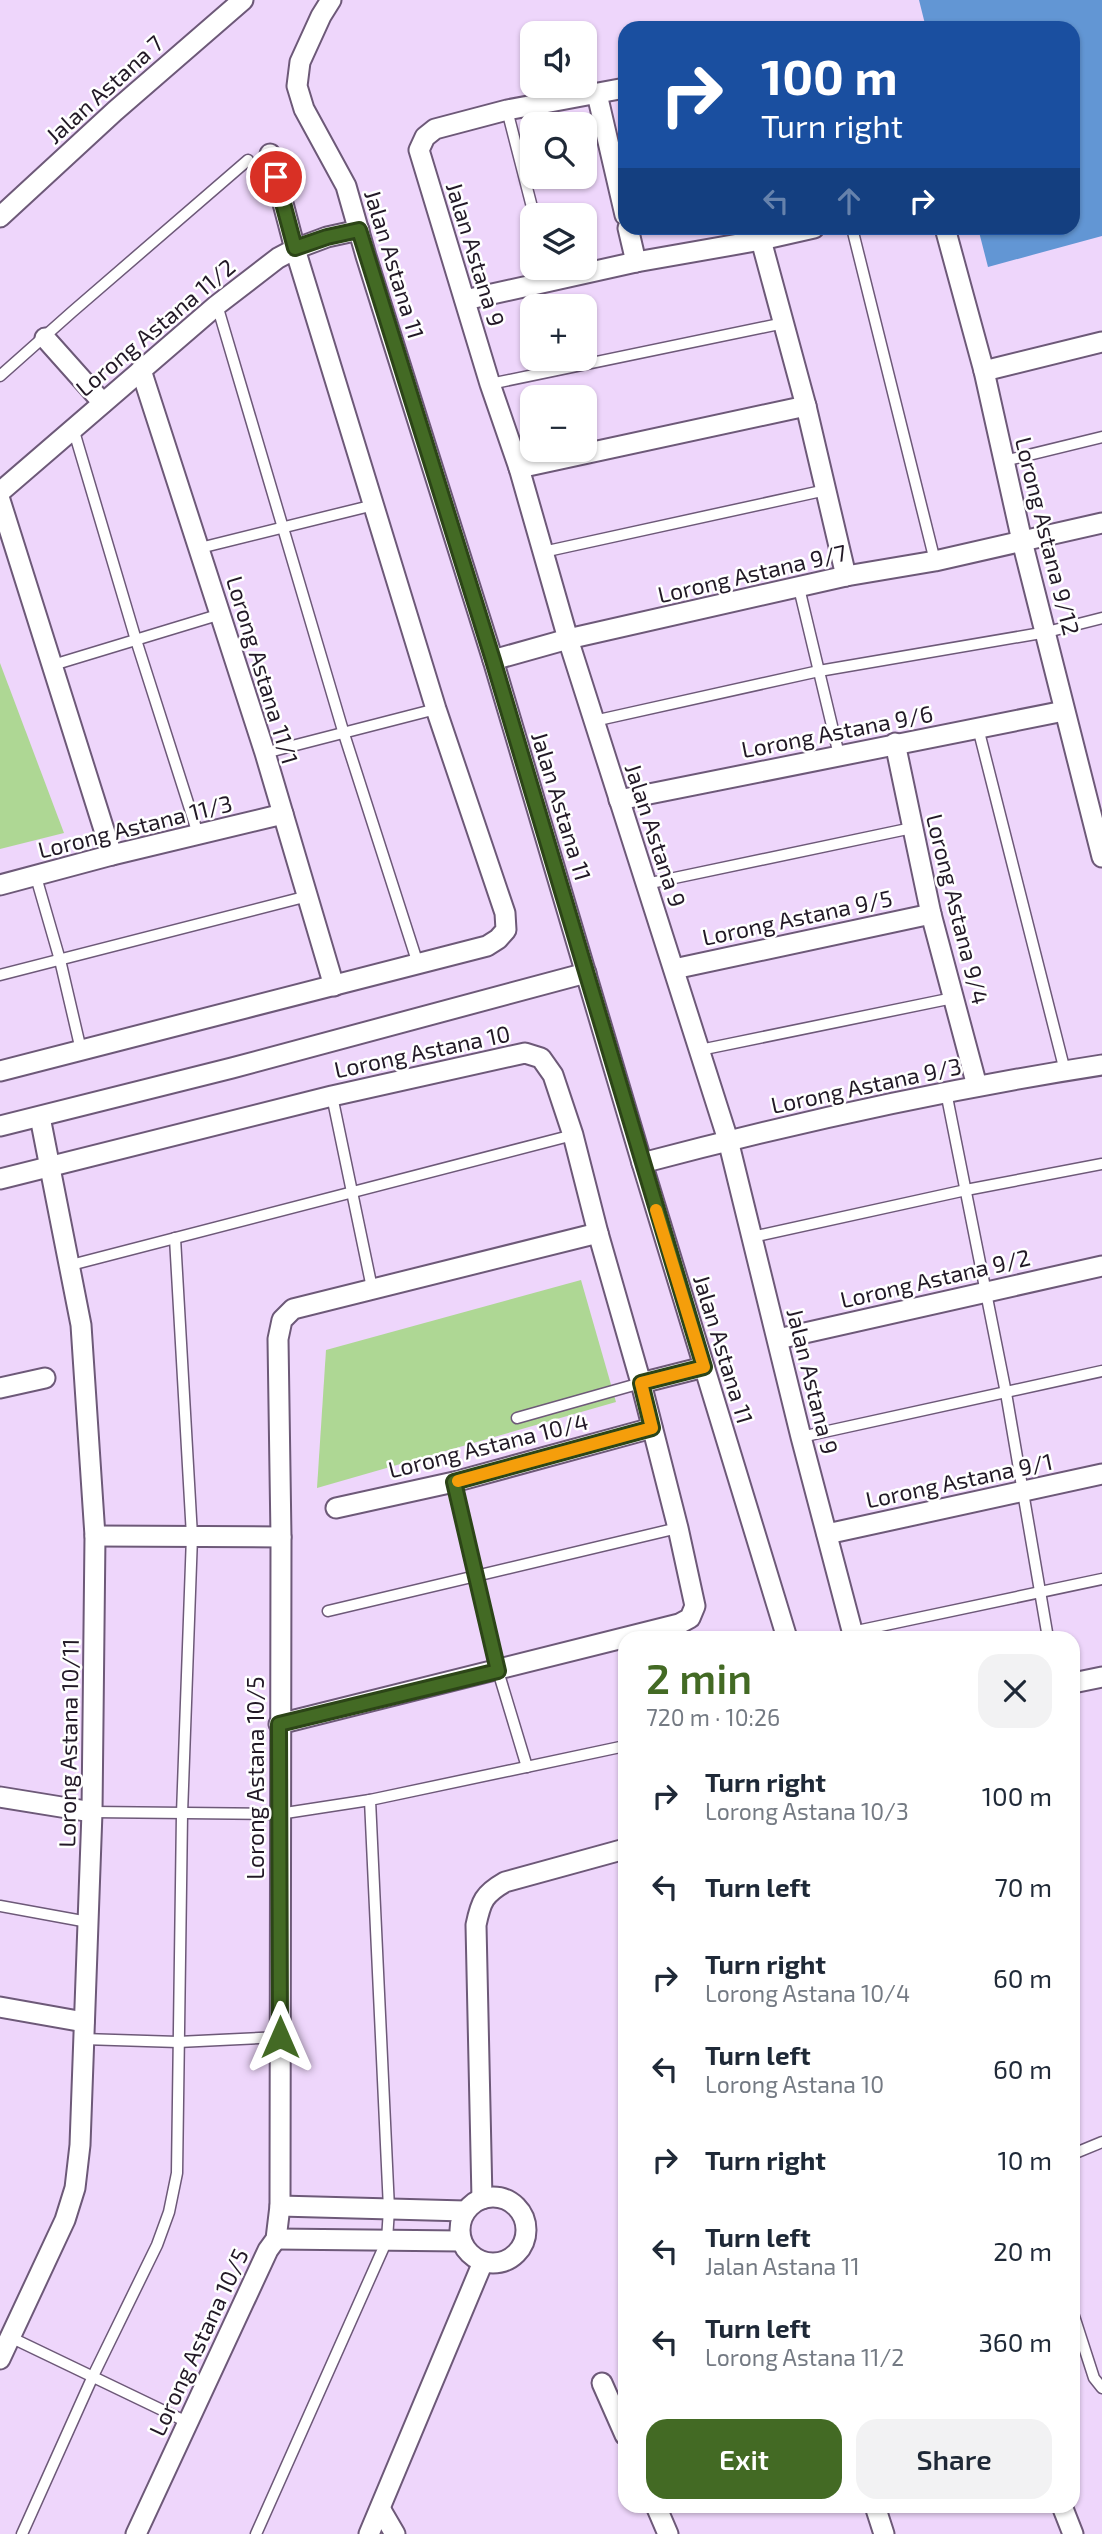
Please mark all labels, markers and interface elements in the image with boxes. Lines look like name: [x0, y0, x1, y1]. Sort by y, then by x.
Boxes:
map controls: [520, 21, 597, 462]
button: sound: [520, 21, 597, 98]
street label: Jalan Astana 7: [40, 29, 169, 149]
text: 100 m: [761, 46, 898, 105]
icon: right: [646, 49, 737, 140]
text: Turn right: [761, 106, 903, 144]
button: search: [520, 112, 597, 189]
pin: [246, 147, 306, 207]
icon: arrive: [257, 158, 295, 196]
street label: Jalan Astana 9: [441, 178, 511, 330]
icon: left: [757, 182, 795, 220]
icon: ahead: [830, 182, 868, 220]
icon: right: [903, 182, 941, 220]
street label: Jalan Astana 11: [359, 186, 431, 342]
button: layers: [520, 203, 597, 280]
street label: Lorong Astana 11/2: [70, 252, 240, 402]
button: +: [520, 294, 597, 371]
button: −: [520, 385, 597, 462]
street label: Lorong Astana 9/12: [1010, 434, 1086, 638]
street label: Lorong Astana 9/7: [655, 538, 849, 608]
street label: Lorong Astana 11/1: [221, 572, 305, 768]
street label: Lorong Astana 9/6: [739, 699, 935, 763]
street label: Jalan Astana 11: [526, 728, 598, 884]
street label: Jalan Astana 9: [620, 760, 692, 910]
street label: Lorong Astana 11/3: [35, 788, 235, 864]
street label: Lorong Astana 9/4: [921, 811, 995, 1007]
street label: Lorong Astana 9/5: [699, 883, 895, 951]
street label: Lorong Astana 10: [331, 1019, 513, 1083]
street label: Lorong Astana 9/3: [768, 1051, 964, 1119]
street label: Lorong Astana 9/2: [837, 1243, 1033, 1313]
street label: Jalan Astana 11: [688, 1271, 760, 1427]
street label: Jalan Astana 9: [781, 1305, 845, 1457]
street label: Lorong Astana 10/4: [385, 1407, 591, 1483]
street label: Lorong Astana 9/1: [863, 1447, 1055, 1513]
street label: Lorong Astana 10/11: [52, 1638, 84, 1848]
text: 2 min: [646, 1652, 752, 1702]
button: close: [978, 1654, 1052, 1728]
street label: Lorong Astana 10/5: [241, 1676, 269, 1880]
text: 720 m · 10:26: [646, 1703, 780, 1731]
text: Turn right: [705, 1766, 826, 1797]
icon: right: [646, 1777, 684, 1815]
text: 100 m: [982, 1780, 1052, 1811]
text: Lorong Astana 10/3: [705, 1797, 909, 1825]
icon: left: [646, 1868, 684, 1906]
text: Turn left: [705, 1871, 811, 1902]
text: 70 m: [994, 1871, 1052, 1902]
text: Turn right: [705, 1948, 826, 1979]
icon: right: [646, 1959, 684, 1997]
text: 60 m: [993, 1962, 1052, 1993]
text: Lorong Astana 10/4: [705, 1979, 910, 2007]
position arrow: [243, 2000, 317, 2074]
text: Turn left: [705, 2039, 811, 2070]
icon: left: [646, 2050, 684, 2088]
text: 60 m: [993, 2053, 1052, 2084]
text: Lorong Astana 10: [705, 2070, 884, 2098]
icon: right: [646, 2141, 684, 2179]
text: Turn right: [705, 2144, 826, 2175]
text: 10 m: [997, 2144, 1052, 2175]
text: Turn left: [705, 2221, 811, 2252]
icon: left: [646, 2232, 684, 2270]
text: 20 m: [993, 2235, 1052, 2266]
street label: Lorong Astana 10/5: [142, 2244, 254, 2440]
text: Jalan Astana 11: [705, 2252, 860, 2280]
text: Turn left: [705, 2312, 811, 2343]
icon: left: [646, 2323, 684, 2361]
text: 360 m: [978, 2326, 1052, 2357]
text: Lorong Astana 11/2: [705, 2343, 904, 2371]
button: Exit: [646, 2419, 842, 2499]
button: Share: [856, 2419, 1052, 2499]

